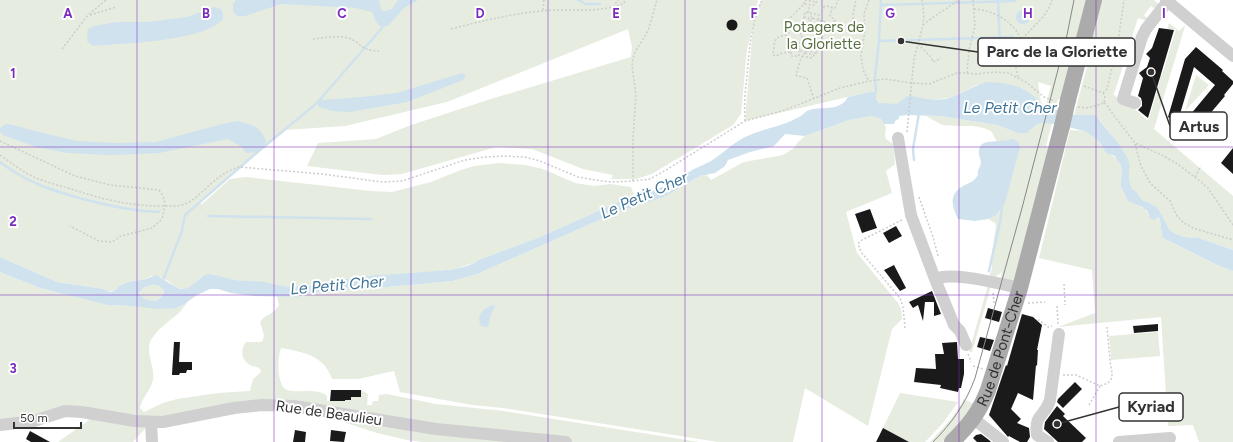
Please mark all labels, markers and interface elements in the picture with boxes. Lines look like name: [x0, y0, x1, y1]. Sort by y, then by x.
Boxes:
text: A: [63, 6, 73, 21]
text: B: [202, 6, 210, 21]
text: C: [337, 6, 347, 21]
text: D: [475, 6, 485, 21]
text: E: [612, 6, 620, 21]
text: F: [750, 6, 758, 21]
text: G: [885, 6, 895, 21]
text: H: [1023, 6, 1033, 21]
text: I: [1162, 6, 1166, 21]
park label: Potagers de la Gloriette: [784, 18, 864, 53]
callout: Parc de la Gloriette: [978, 38, 1135, 66]
text: Parc de la Gloriette: [987, 42, 1128, 61]
text: 1: [10, 66, 16, 81]
water label: Le Petit Cher: [963, 98, 1057, 117]
callout: Artus: [1170, 112, 1227, 140]
text: Artus: [1179, 117, 1220, 136]
water label: Le Petit Cher: [597, 167, 691, 223]
text: 2: [9, 214, 17, 229]
water label: Le Petit Cher: [290, 271, 385, 299]
street label: Rue de Pont-Cher: [973, 289, 1028, 410]
text: 3: [9, 361, 17, 376]
callout: Kyriad: [1119, 393, 1183, 421]
street label: Rue de Beaulieu: [275, 397, 383, 429]
text: Kyriad: [1127, 397, 1175, 416]
scale bar: [14, 404, 81, 430]
text: 50 m: [20, 411, 48, 425]

